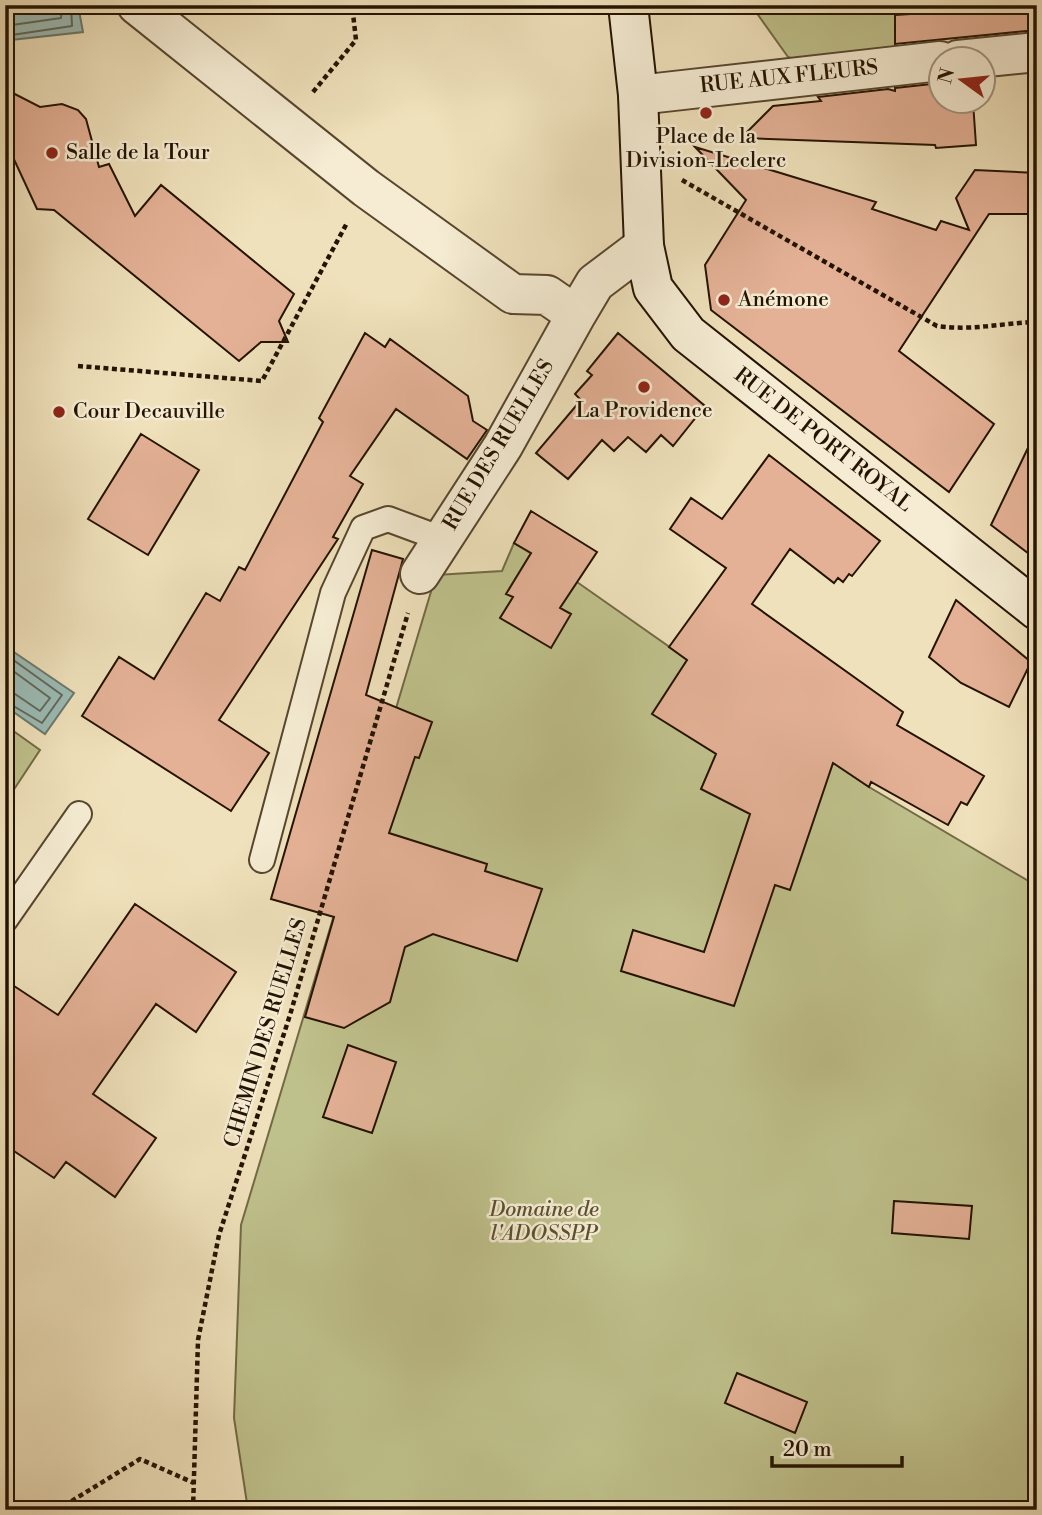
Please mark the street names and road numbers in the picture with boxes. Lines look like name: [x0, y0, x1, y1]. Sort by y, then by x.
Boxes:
street label: RUE AUX FLEURS: [698, 55, 880, 99]
street label: RUE DES RUELLES: [438, 355, 560, 535]
street label: RUE DE PORT ROYAL: [729, 362, 917, 518]
street label: CHEMIN DES RUELLES: [219, 915, 313, 1151]

